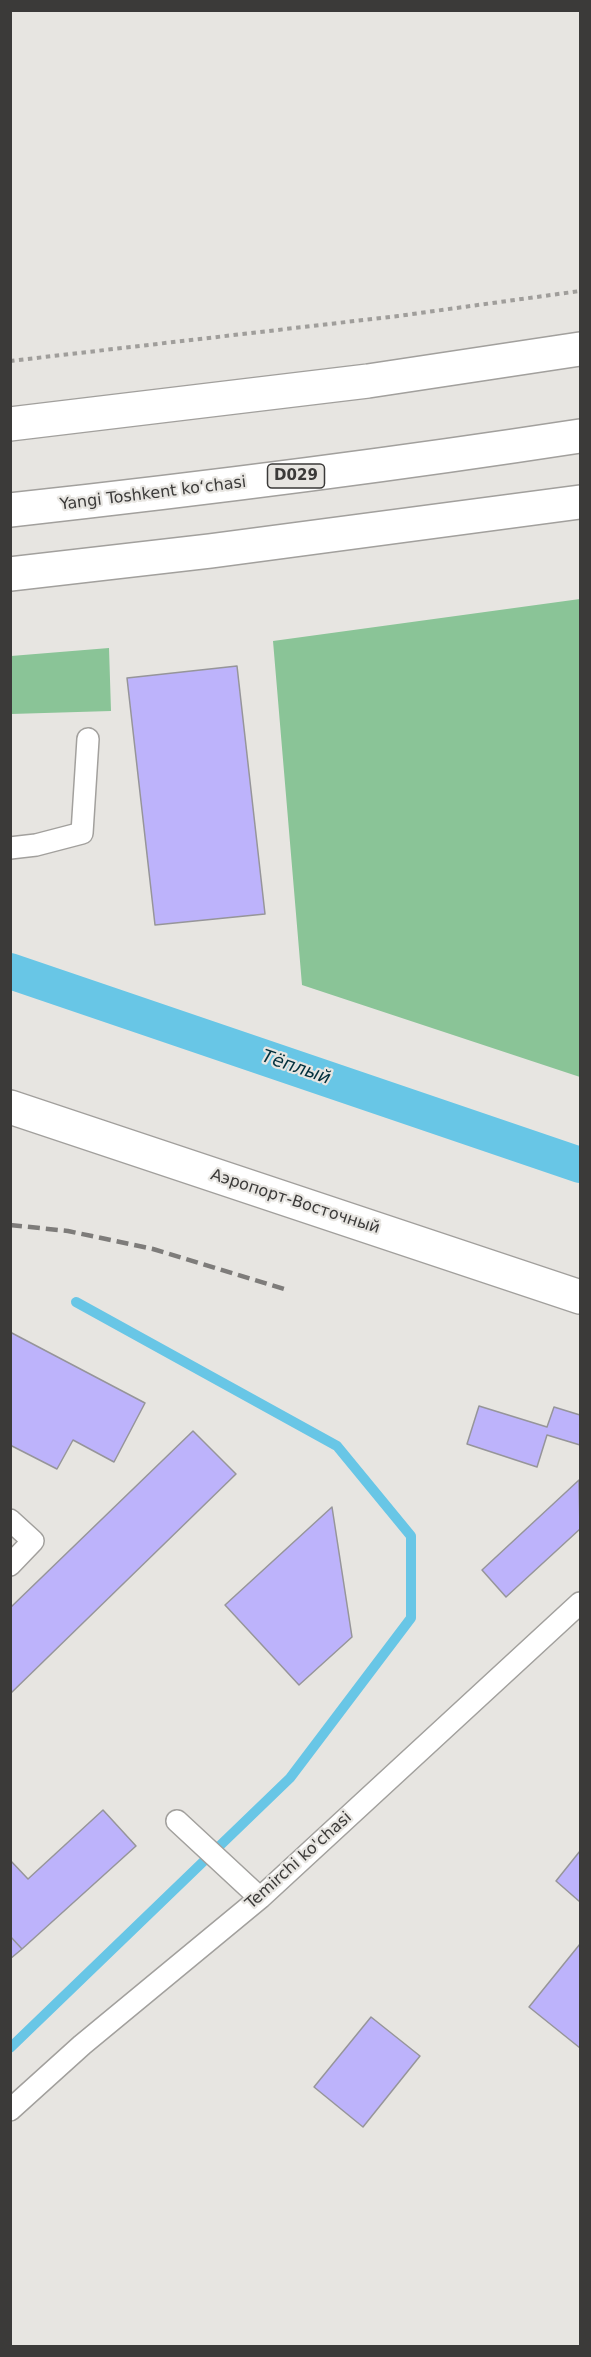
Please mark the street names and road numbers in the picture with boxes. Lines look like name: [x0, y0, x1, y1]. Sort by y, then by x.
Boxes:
road number: D029: [268, 464, 324, 488]
street label: Yangi Toshkent ko‘chasi: [59, 473, 247, 515]
street label: Аэропорт-Восточный: [208, 1166, 382, 1238]
street label: Temirchi ko'chasi: [242, 1808, 356, 1914]

